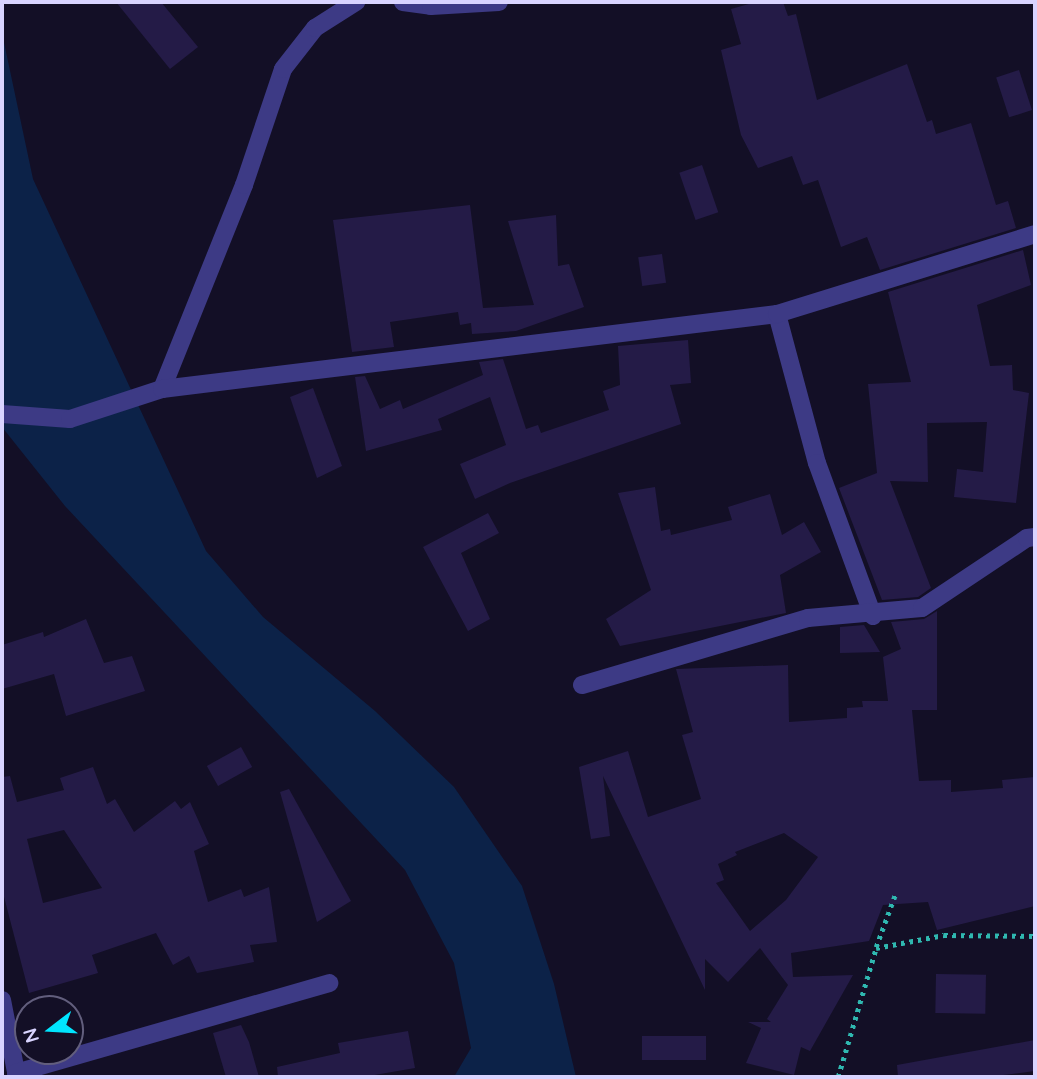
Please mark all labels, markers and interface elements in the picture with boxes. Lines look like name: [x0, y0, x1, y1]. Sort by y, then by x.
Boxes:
north arrow: [14, 995, 84, 1065]
text: N: [17, 1025, 44, 1046]

